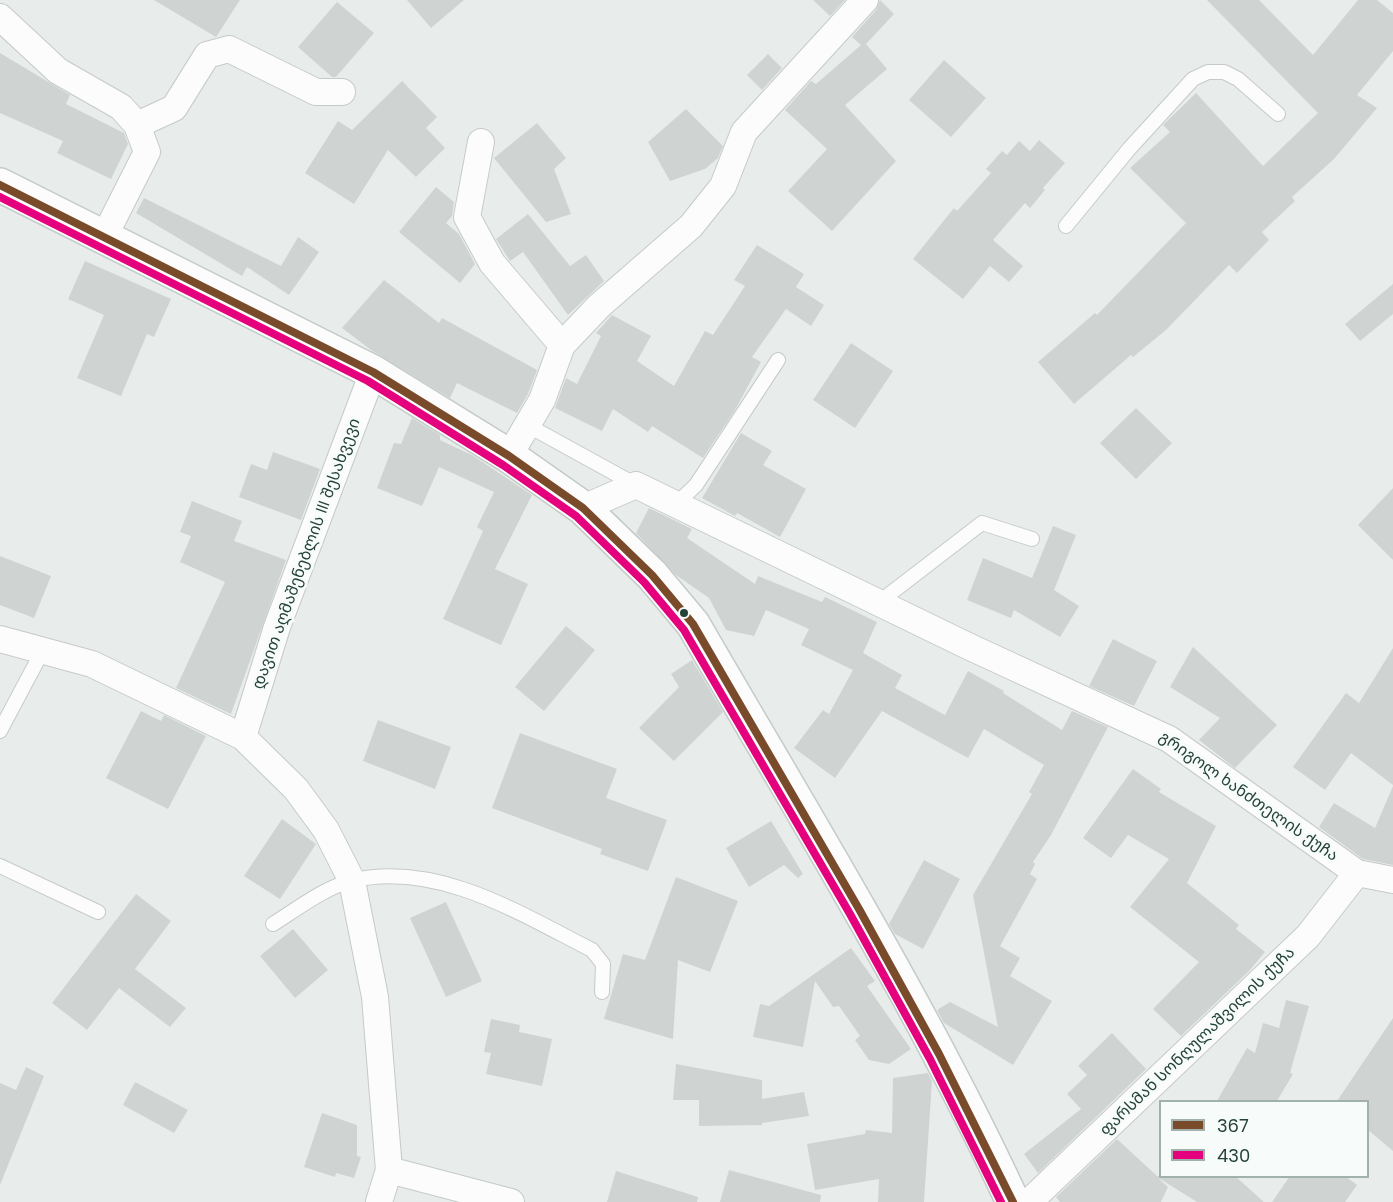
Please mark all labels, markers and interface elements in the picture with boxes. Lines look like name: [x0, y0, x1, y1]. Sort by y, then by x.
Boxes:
street label: დავით აღმაშენებლის III შესახვევი: [249, 416, 365, 692]
unlabelled marker: [678, 607, 690, 619]
street label: გრიგოლ ხანძთელის ქუჩა: [1155, 728, 1341, 866]
street label: ფარსმან სონღულაშვილის ქუჩა: [1097, 944, 1299, 1140]
legend: [1159, 1100, 1369, 1178]
text: 367: [1217, 1113, 1249, 1138]
text: 430: [1217, 1143, 1250, 1168]

